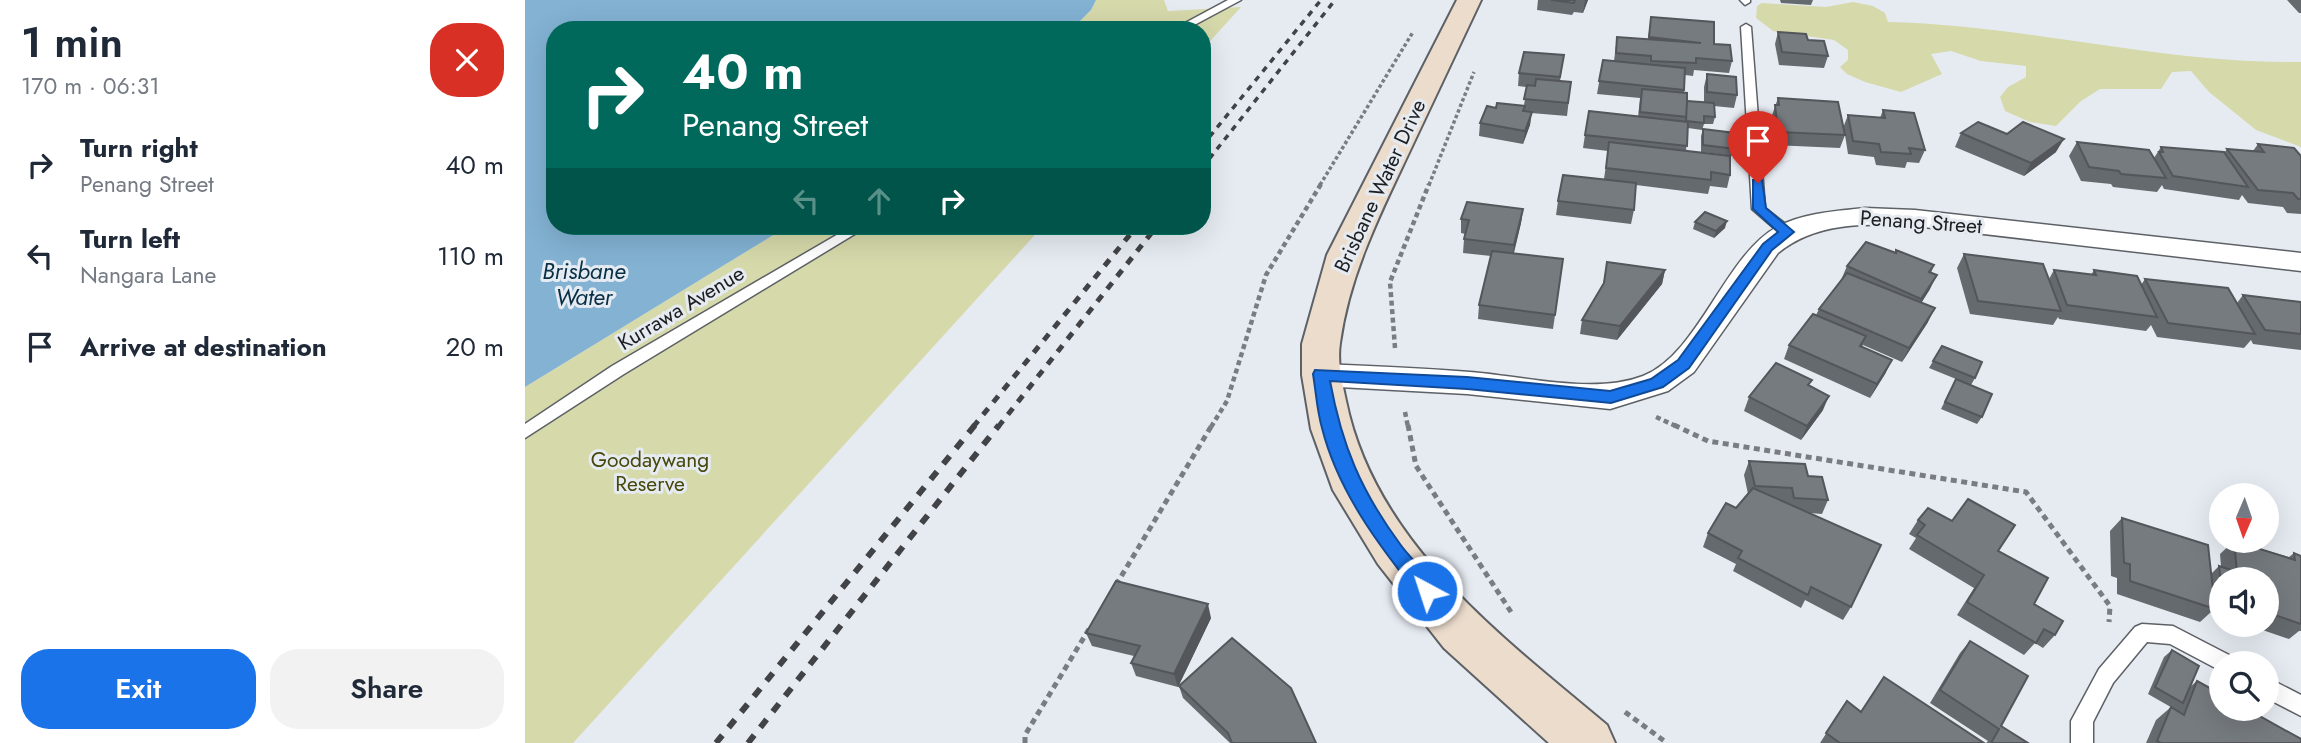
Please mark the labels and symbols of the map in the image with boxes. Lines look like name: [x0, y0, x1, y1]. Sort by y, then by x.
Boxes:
street label: Brisbane Water Drive: [1327, 94, 1433, 277]
pin: [1728, 111, 1788, 183]
street label: Penang Street: [1859, 203, 1983, 241]
water label: Brisbane Water: [542, 254, 626, 314]
street label: Kurrawa Avenue: [612, 258, 750, 358]
park label: Goodaywang Reserve: [591, 445, 709, 499]
north arrow: [2209, 483, 2279, 553]
position arrow: [1390, 554, 1464, 628]

